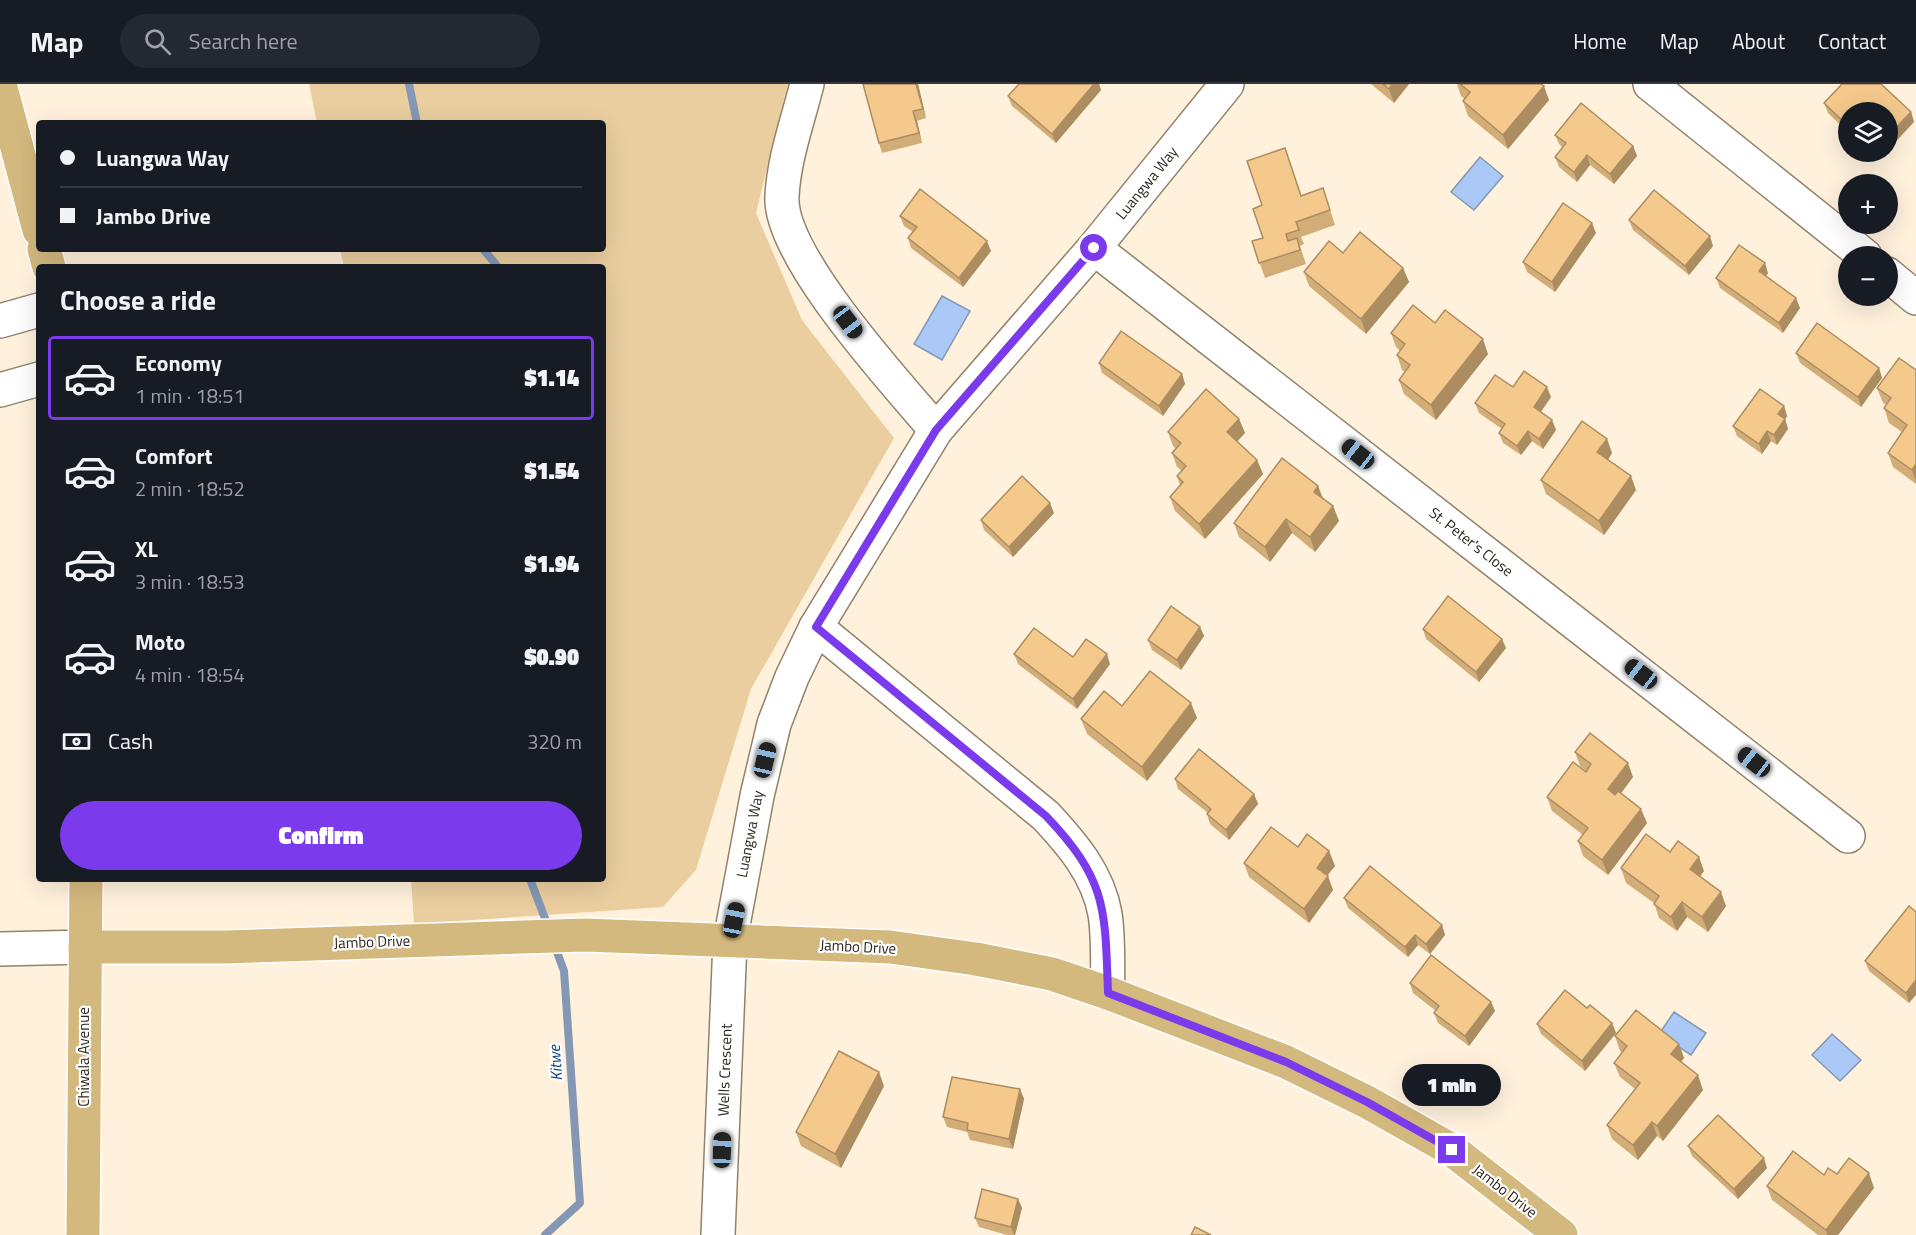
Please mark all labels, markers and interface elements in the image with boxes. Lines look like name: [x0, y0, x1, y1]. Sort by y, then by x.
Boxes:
search box: [120, 14, 540, 68]
text: Map: [30, 20, 84, 63]
text: Search here: [189, 24, 298, 58]
icon: search: [141, 25, 174, 58]
text: Home: [1573, 25, 1627, 57]
text: Map: [1660, 25, 1699, 57]
text: About: [1732, 25, 1785, 57]
text: Contact: [1818, 25, 1886, 57]
map controls: [1838, 102, 1898, 306]
button: layers: [1838, 102, 1898, 162]
text: Luangwa Way: [96, 141, 229, 175]
street label: Luangwa Way: [1110, 141, 1183, 224]
button: +: [1838, 174, 1898, 234]
text: Jambo Drive: [96, 199, 211, 233]
route start: [1080, 234, 1107, 261]
button: −: [1838, 246, 1898, 306]
text: Choose a ride: [60, 279, 216, 320]
car: [830, 302, 866, 342]
text: Economy: [135, 346, 222, 380]
icon: car: [63, 351, 117, 405]
text: $1.14: [524, 361, 579, 395]
text: 1 min · 18:51: [135, 380, 245, 411]
car: [1338, 436, 1378, 472]
text: Comfort: [135, 439, 213, 473]
icon: car: [63, 444, 117, 498]
text: $1.54: [524, 454, 579, 488]
text: 2 min · 18:52: [135, 473, 245, 504]
street label: St. Peter's Close: [1424, 501, 1518, 582]
text: XL: [135, 532, 158, 566]
icon: car: [63, 537, 117, 591]
text: $1.94: [524, 547, 579, 581]
text: 3 min · 18:53: [135, 566, 245, 597]
text: Moto: [135, 625, 185, 659]
icon: car: [63, 630, 117, 684]
text: $0.90: [524, 640, 579, 674]
car: [1621, 656, 1661, 692]
text: 4 min · 18:54: [135, 659, 245, 690]
text: Cash: [108, 724, 153, 758]
icon: cash: [60, 725, 93, 758]
text: 320 m: [527, 726, 582, 757]
car: [752, 740, 778, 780]
car: [1734, 744, 1774, 780]
street label: Luangwa Way: [730, 788, 769, 879]
button: Confirm: [60, 801, 582, 870]
car: [722, 901, 746, 939]
street label: Jambo Drive: [333, 929, 411, 954]
street label: Jambo Drive: [819, 933, 897, 960]
street label: Chiwala Avenue: [72, 1007, 95, 1107]
street label: Wells Crescent: [711, 1022, 738, 1117]
water label: Kitwe: [542, 1043, 568, 1082]
callout: 1 min: [1402, 1063, 1502, 1105]
text: 1 min: [1427, 1069, 1476, 1100]
car: [712, 1132, 732, 1168]
route end: [1438, 1136, 1465, 1163]
street label: Jambo Drive: [1468, 1158, 1542, 1223]

